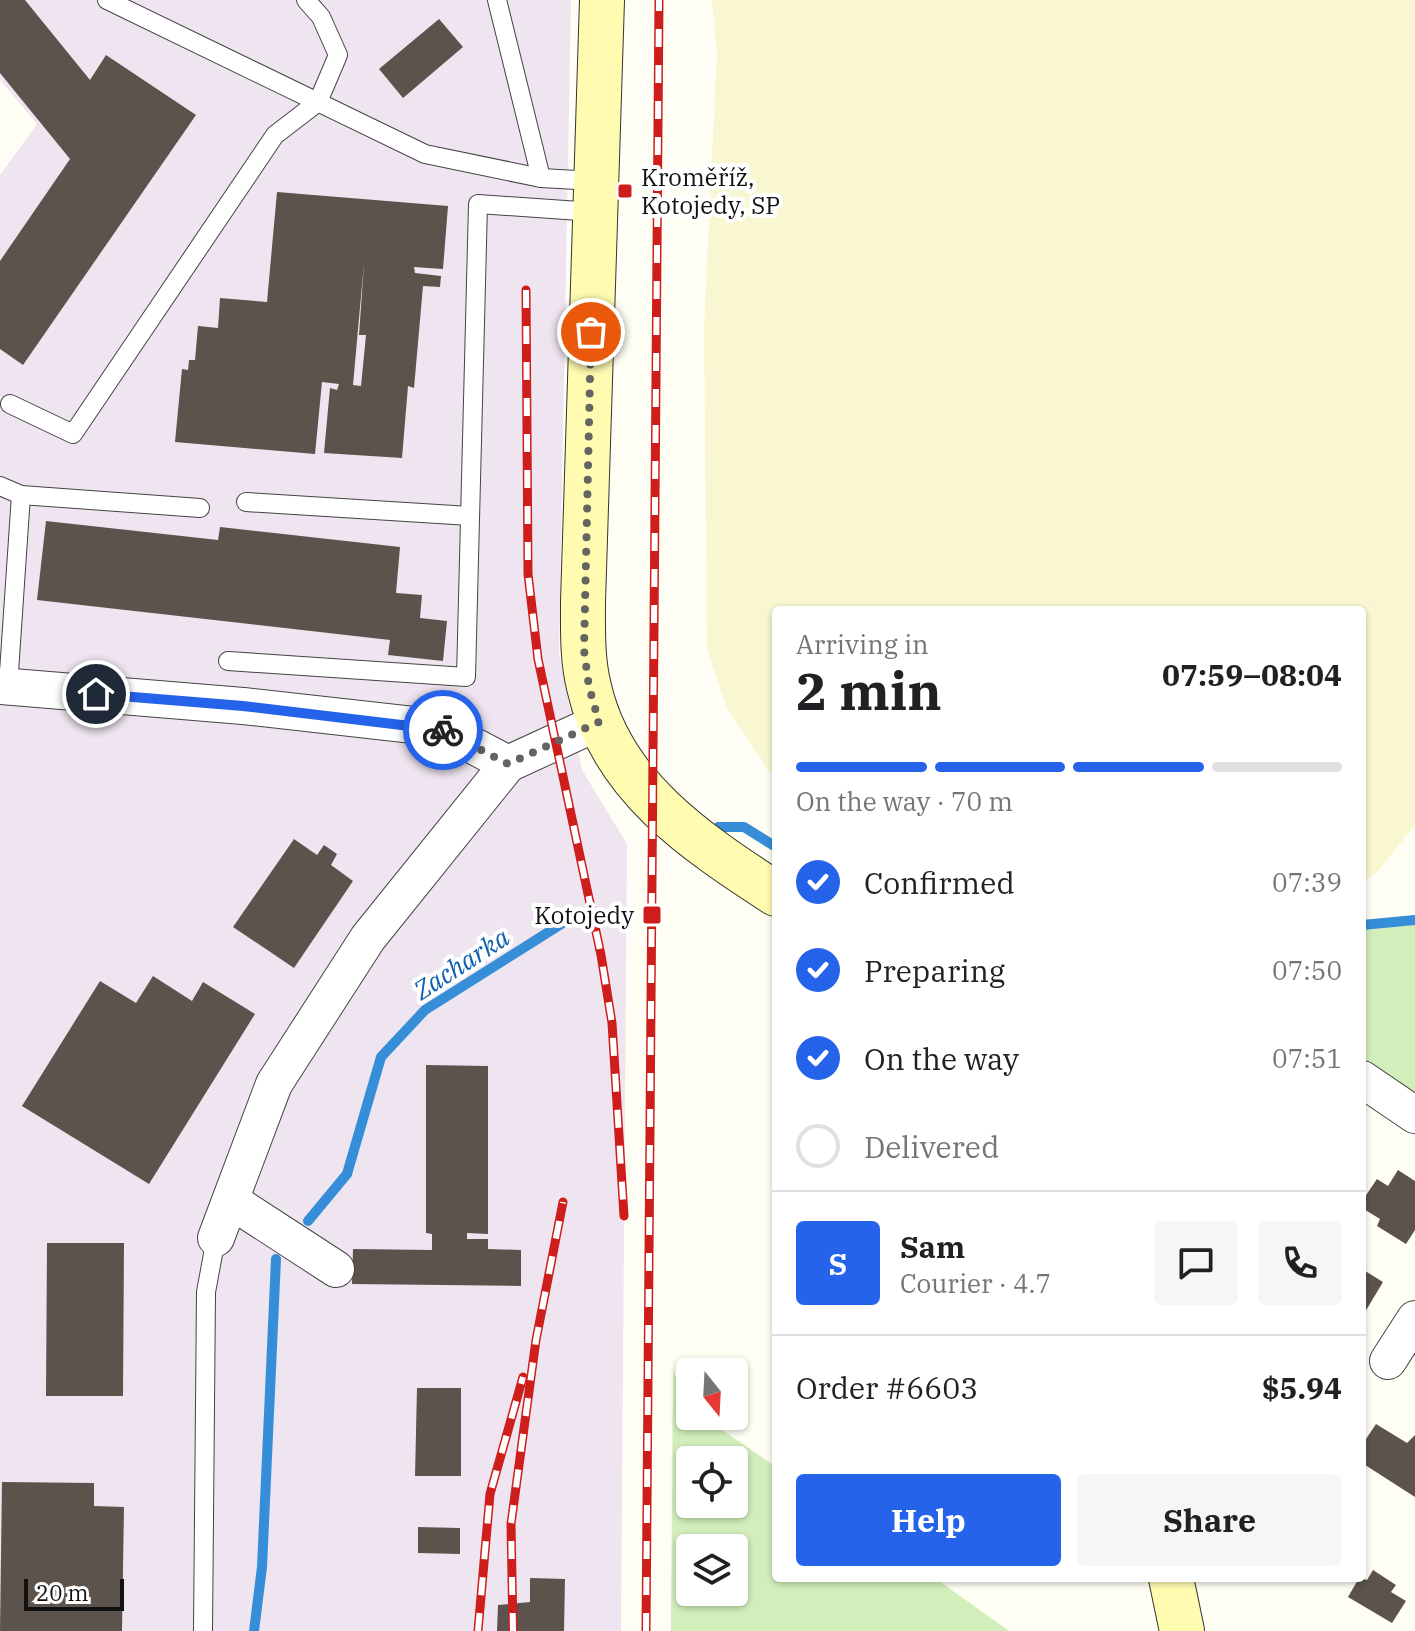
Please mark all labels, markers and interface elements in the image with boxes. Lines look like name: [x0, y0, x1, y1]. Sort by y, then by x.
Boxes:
place label: Kroměříž, Kotojedy, SP: [641, 161, 780, 221]
marker: Kroměříž, Kotojedy, SP: [616, 182, 634, 200]
pin: [557, 298, 625, 366]
icon: bag: [569, 310, 613, 354]
text: Arriving in: [796, 627, 929, 661]
text: 07:59–08:04: [1162, 655, 1342, 694]
text: 2 min: [796, 657, 942, 724]
pin: [62, 660, 130, 728]
icon: home: [74, 672, 118, 716]
courier: [403, 690, 483, 770]
icon: bike: [421, 708, 465, 752]
text: On the way · 70 m: [796, 784, 1013, 818]
icon: check: [796, 860, 840, 904]
text: Confirmed: [864, 863, 1015, 902]
text: 07:39: [1272, 865, 1342, 899]
place label: Kotojedy: [534, 899, 634, 931]
marker: Kotojedy: [641, 904, 663, 926]
water label: Zacharka: [406, 919, 515, 1007]
icon: check: [796, 948, 840, 992]
text: Preparing: [864, 951, 1005, 990]
text: 07:50: [1272, 953, 1342, 987]
icon: check: [796, 1036, 840, 1080]
text: On the way: [864, 1039, 1019, 1078]
text: 07:51: [1272, 1041, 1342, 1075]
text: Delivered: [864, 1127, 999, 1166]
button: chat: [1154, 1221, 1238, 1305]
button: phone: [1258, 1221, 1342, 1305]
text: Sam: [900, 1227, 965, 1266]
text: S: [829, 1244, 847, 1283]
text: Courier · 4.7: [900, 1266, 1051, 1300]
north arrow: [676, 1358, 748, 1430]
map controls: [676, 1358, 748, 1606]
text: Order #6603: [796, 1368, 978, 1407]
text: $5.94: [1262, 1368, 1342, 1407]
button: locate: [676, 1446, 748, 1518]
button: Help: [796, 1474, 1061, 1566]
button: Share: [1077, 1474, 1342, 1566]
button: layers: [676, 1534, 748, 1606]
scale bar: [24, 1575, 124, 1611]
text: 20 m: [36, 1578, 88, 1607]

